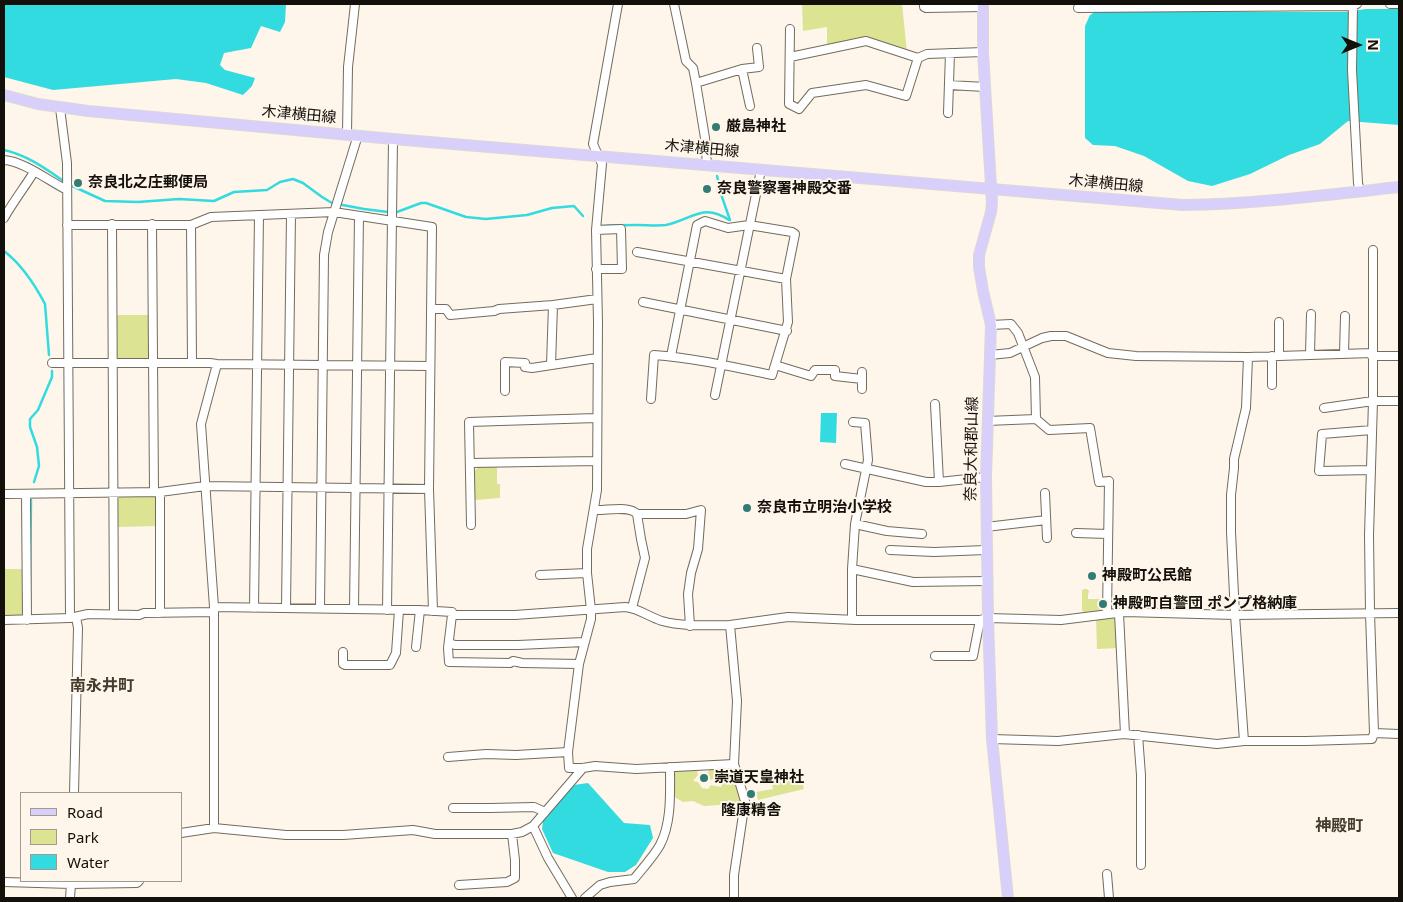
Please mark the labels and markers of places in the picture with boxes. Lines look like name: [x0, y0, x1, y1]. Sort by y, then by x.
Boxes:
place label: 厳島神社: [726, 118, 786, 136]
marker: 厳島神社: [710, 121, 722, 133]
place label: 奈良北之庄郵便局: [88, 174, 208, 192]
marker: 奈良北之庄郵便局: [72, 177, 84, 189]
place label: 奈良警察署神殿交番: [717, 180, 852, 198]
marker: 奈良警察署神殿交番: [701, 183, 713, 195]
place label: 奈良市立明治小学校: [757, 499, 892, 517]
marker: 奈良市立明治小学校: [741, 502, 753, 514]
place label: 神殿町公民館: [1102, 567, 1192, 585]
marker: 神殿町公民館: [1086, 570, 1098, 582]
place label: 神殿町自警団 ポンプ格納庫: [1113, 595, 1297, 613]
marker: 神殿町自警団 ポンプ格納庫: [1097, 598, 1109, 610]
place label: 崇道天皇神社: [714, 769, 804, 787]
marker: 崇道天皇神社: [698, 772, 710, 784]
marker: 隆康精舎: [745, 788, 757, 800]
place label: 隆康精舎: [721, 802, 781, 820]

